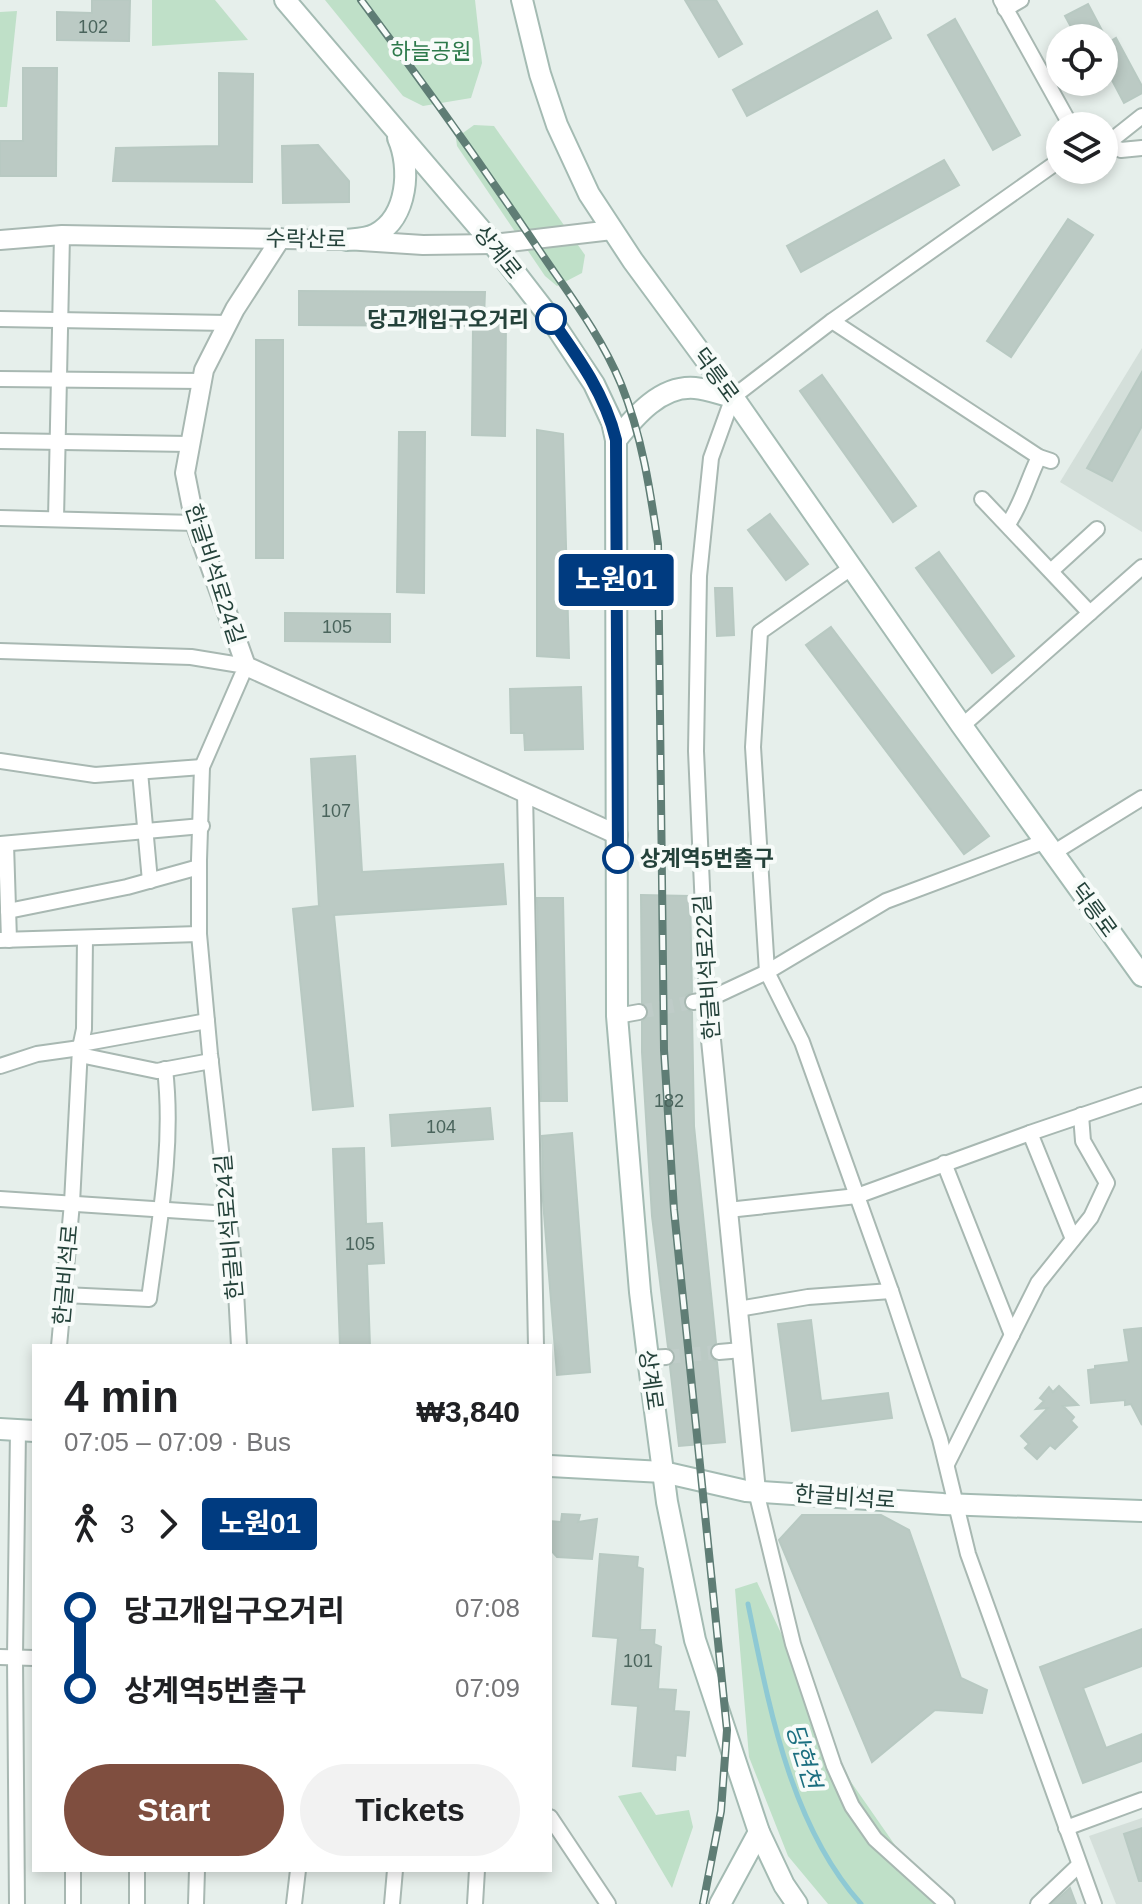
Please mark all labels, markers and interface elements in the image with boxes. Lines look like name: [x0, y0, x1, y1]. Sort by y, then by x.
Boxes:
house number: 102: [78, 17, 108, 37]
map controls: [1046, 24, 1118, 184]
button: locate: [1046, 24, 1118, 96]
park label: 하늘공원: [391, 39, 471, 64]
button: layers: [1046, 112, 1118, 184]
street label: 상계로: [469, 221, 527, 283]
street label: 수락산로: [265, 226, 347, 252]
marker: 당고개입구오거리: [536, 304, 566, 334]
place label: 당고개입구오거리: [367, 307, 529, 332]
street label: 덕릉로: [688, 343, 744, 407]
street label: 한글비석로24길: [181, 501, 249, 647]
line badge: 노원01: [560, 554, 672, 606]
text: 노원01: [575, 564, 657, 595]
house number: 105: [322, 617, 352, 637]
house number: 107: [321, 801, 351, 821]
marker: 상계역5번출구: [603, 843, 633, 873]
place label: 상계역5번출구: [640, 846, 774, 871]
street label: 덕릉로: [1066, 878, 1122, 942]
street label: 한글비석로22길: [689, 893, 725, 1041]
house number: 182: [654, 1091, 684, 1111]
house number: 104: [426, 1117, 456, 1137]
street label: 한글비석로24길: [210, 1153, 248, 1301]
street label: 한글비석로: [49, 1224, 83, 1326]
house number: 105: [345, 1234, 375, 1254]
street label: 상계로: [634, 1348, 668, 1412]
text: 4 min: [64, 1372, 179, 1421]
text: ₩3,840: [417, 1395, 520, 1428]
text: 07:05 – 07:09 · Bus: [64, 1427, 291, 1457]
street label: 한글비석로: [794, 1481, 896, 1513]
icon: walk: [64, 1502, 108, 1546]
icon: forward: [146, 1502, 190, 1546]
text: 노원01: [218, 1508, 301, 1539]
text: 3: [120, 1509, 134, 1539]
text: 07:08: [455, 1593, 520, 1623]
text: 당고개입구오거리: [124, 1594, 345, 1627]
house number: 101: [623, 1651, 653, 1671]
text: 07:09: [455, 1673, 520, 1703]
text: 상계역5번출구: [124, 1674, 306, 1707]
water label: 당현천: [781, 1720, 827, 1794]
button: Start: [64, 1764, 284, 1856]
button: Tickets: [300, 1764, 520, 1856]

